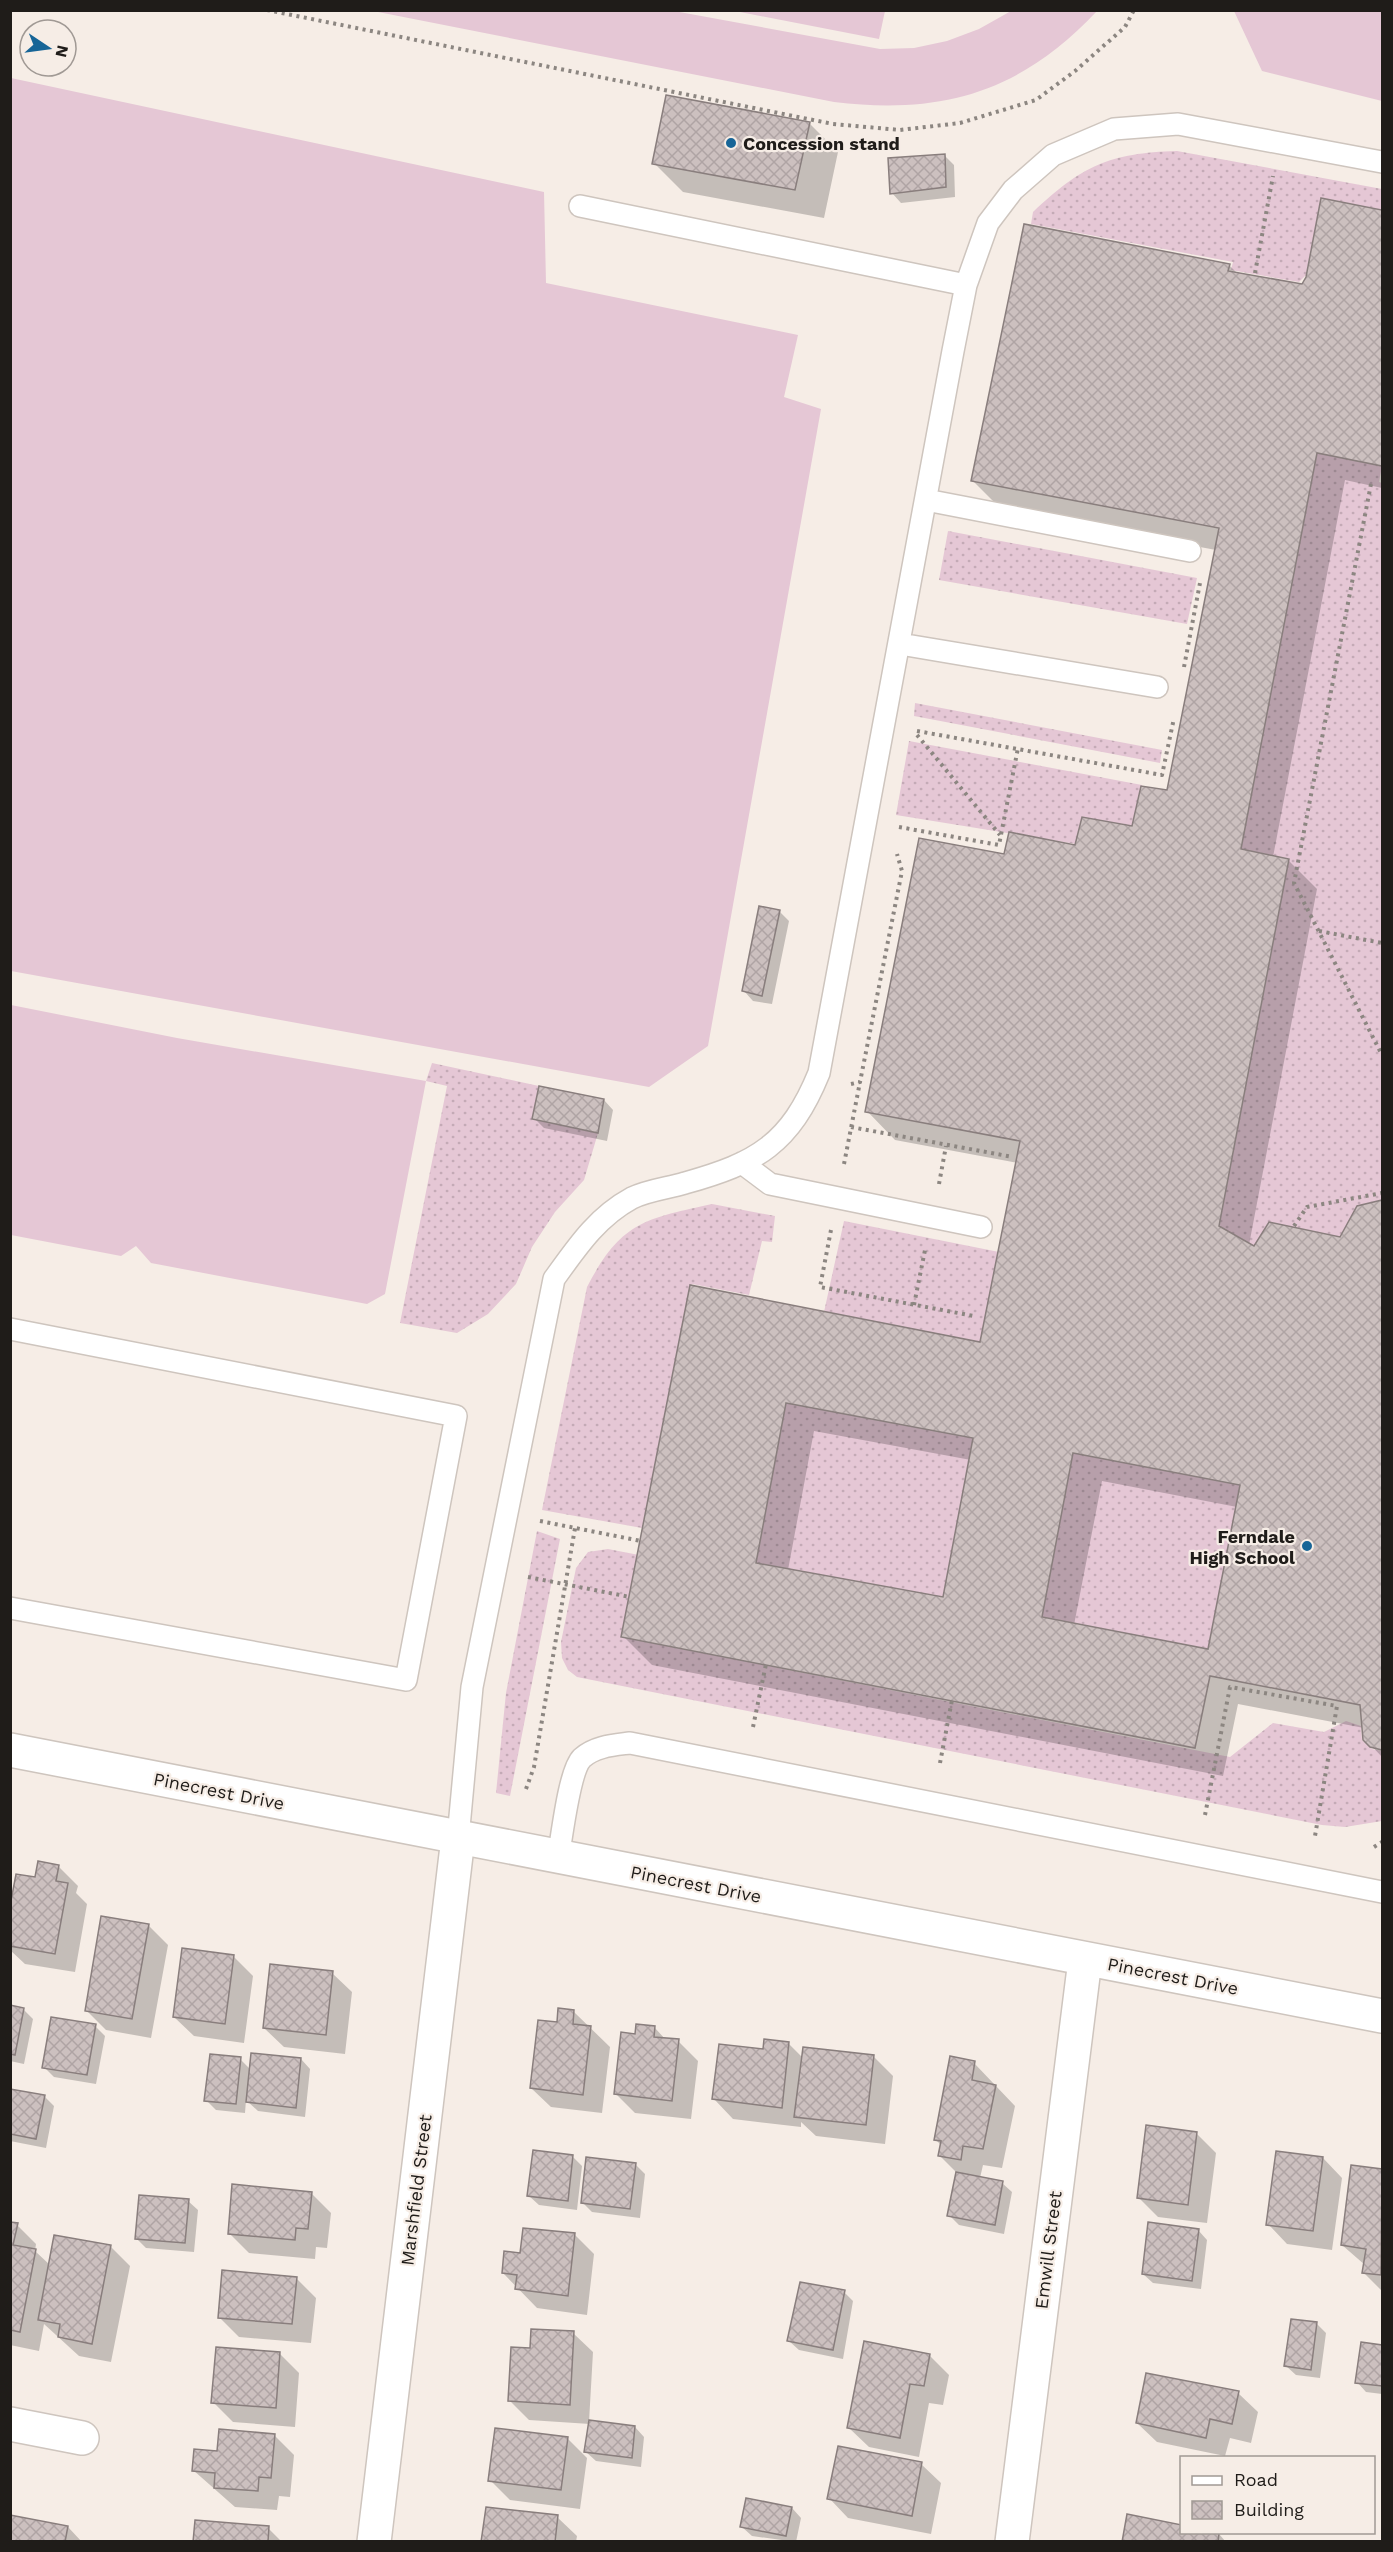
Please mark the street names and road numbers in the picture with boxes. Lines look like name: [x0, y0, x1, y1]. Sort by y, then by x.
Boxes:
street label: Pinecrest Drive: [152, 1768, 286, 1814]
street label: Pinecrest Drive: [629, 1861, 763, 1907]
street label: Pinecrest Drive: [1106, 1953, 1240, 1999]
street label: Marshfield Street: [396, 2113, 436, 2267]
street label: Emwill Street: [1030, 2189, 1066, 2310]

